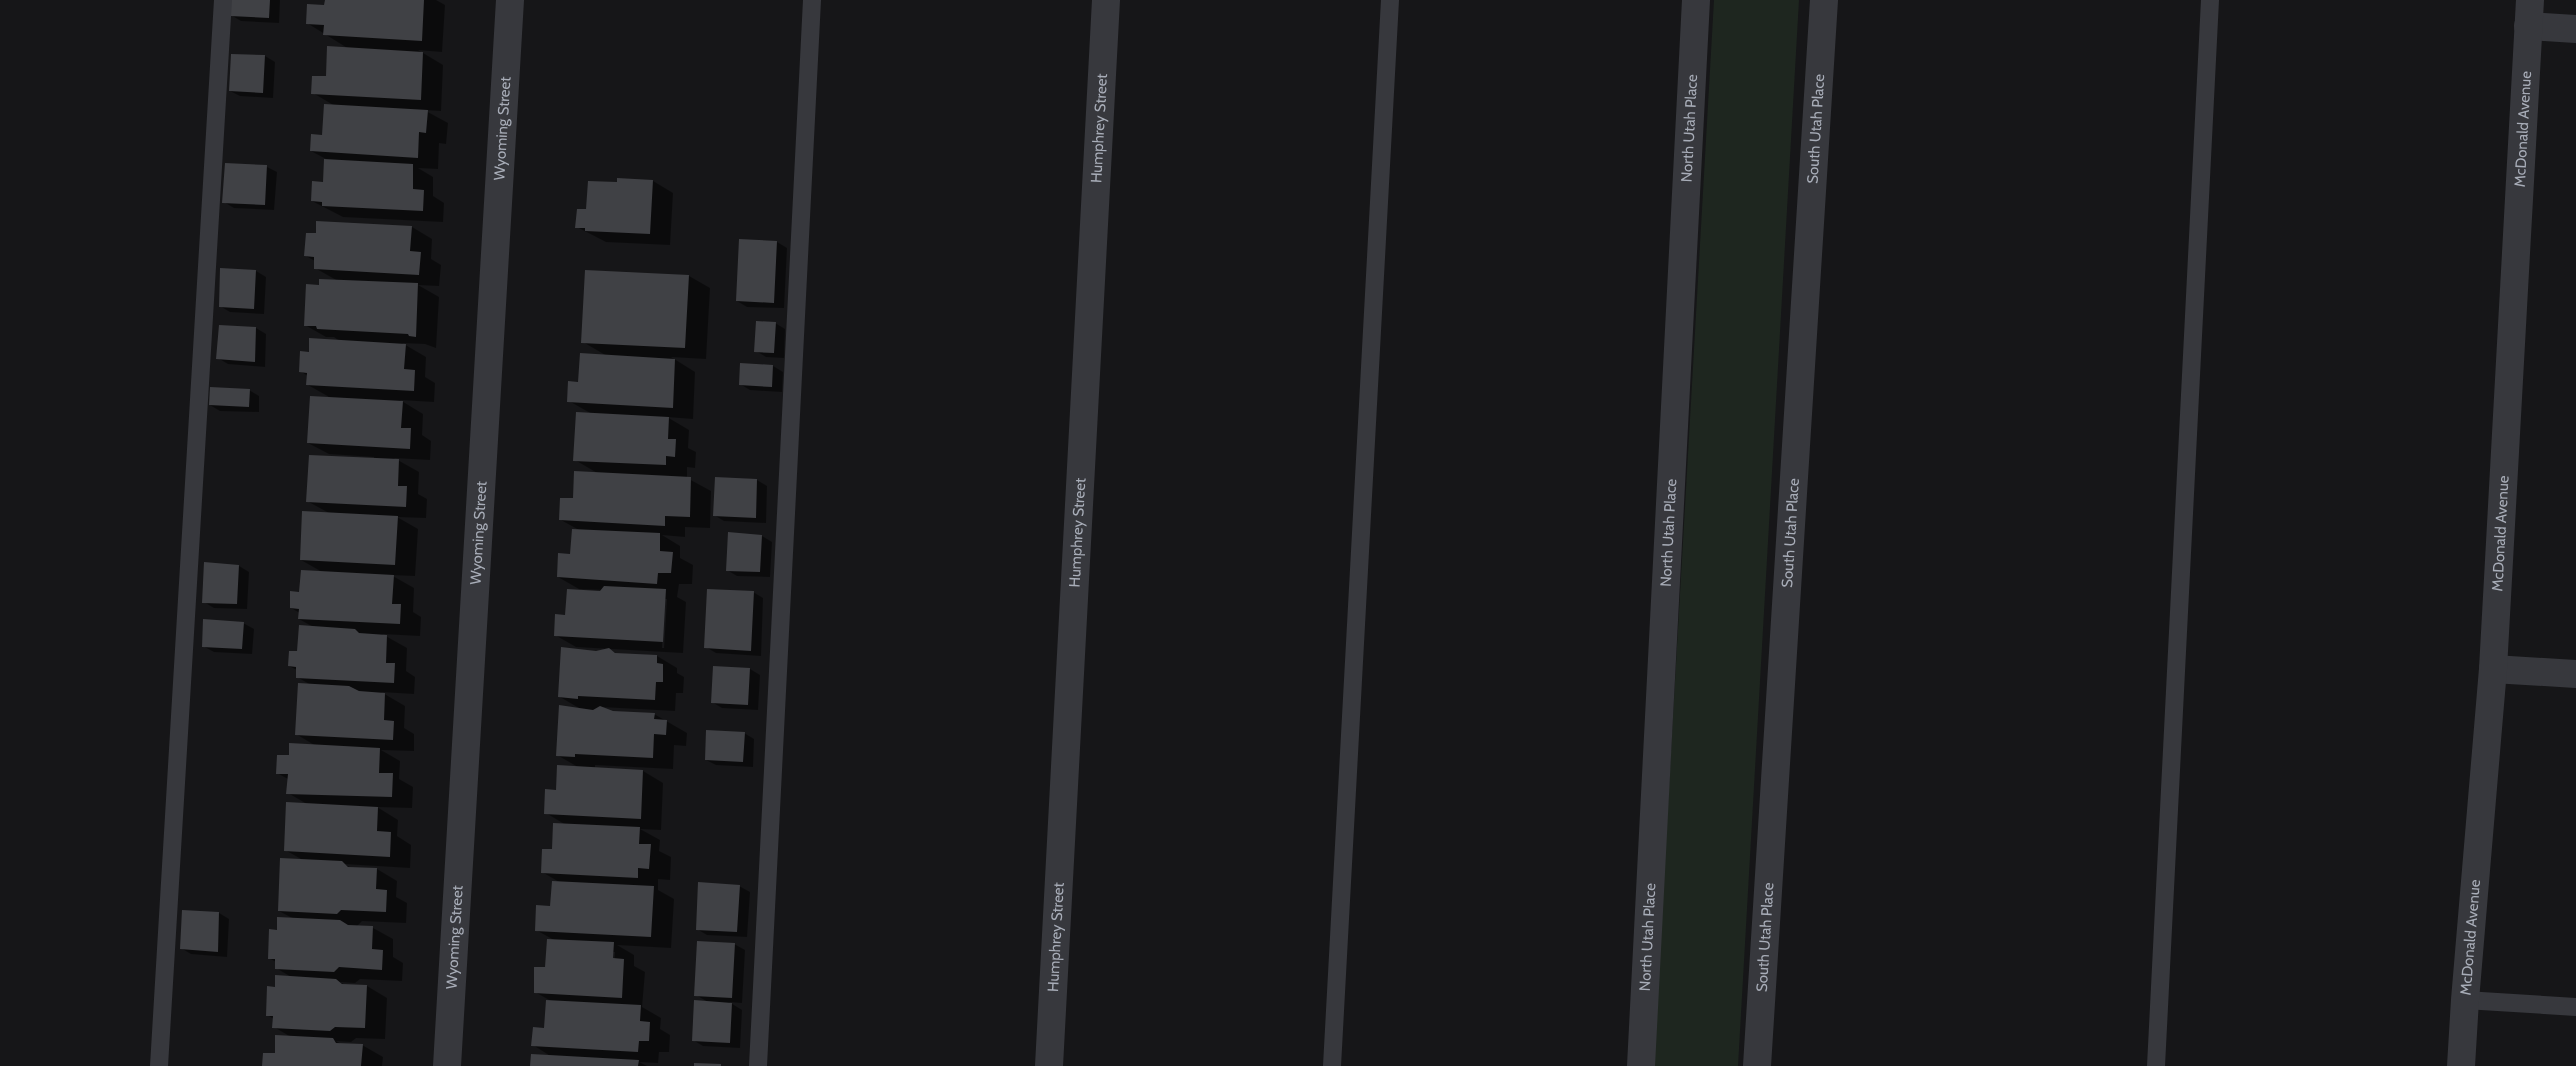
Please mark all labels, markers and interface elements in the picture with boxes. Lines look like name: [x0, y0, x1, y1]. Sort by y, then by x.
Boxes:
street label: McDonald Avenue: [2511, 70, 2535, 188]
street label: Humphrey Street: [1087, 73, 1111, 184]
street label: North Utah Place: [1678, 73, 1701, 183]
street label: South Utah Place: [1803, 73, 1828, 184]
street label: Wyoming Street: [490, 76, 514, 181]
street label: McDonald Avenue: [2488, 475, 2513, 592]
street label: South Utah Place: [1778, 477, 1803, 588]
street label: Humphrey Street: [1066, 478, 1089, 588]
street label: North Utah Place: [1657, 478, 1680, 587]
street label: Wyoming Street: [466, 481, 491, 585]
street label: McDonald Avenue: [2456, 878, 2484, 996]
street label: Humphrey Street: [1044, 882, 1068, 992]
street label: North Utah Place: [1636, 882, 1659, 992]
street label: South Utah Place: [1753, 882, 1778, 993]
street label: Wyoming Street: [443, 885, 467, 990]

